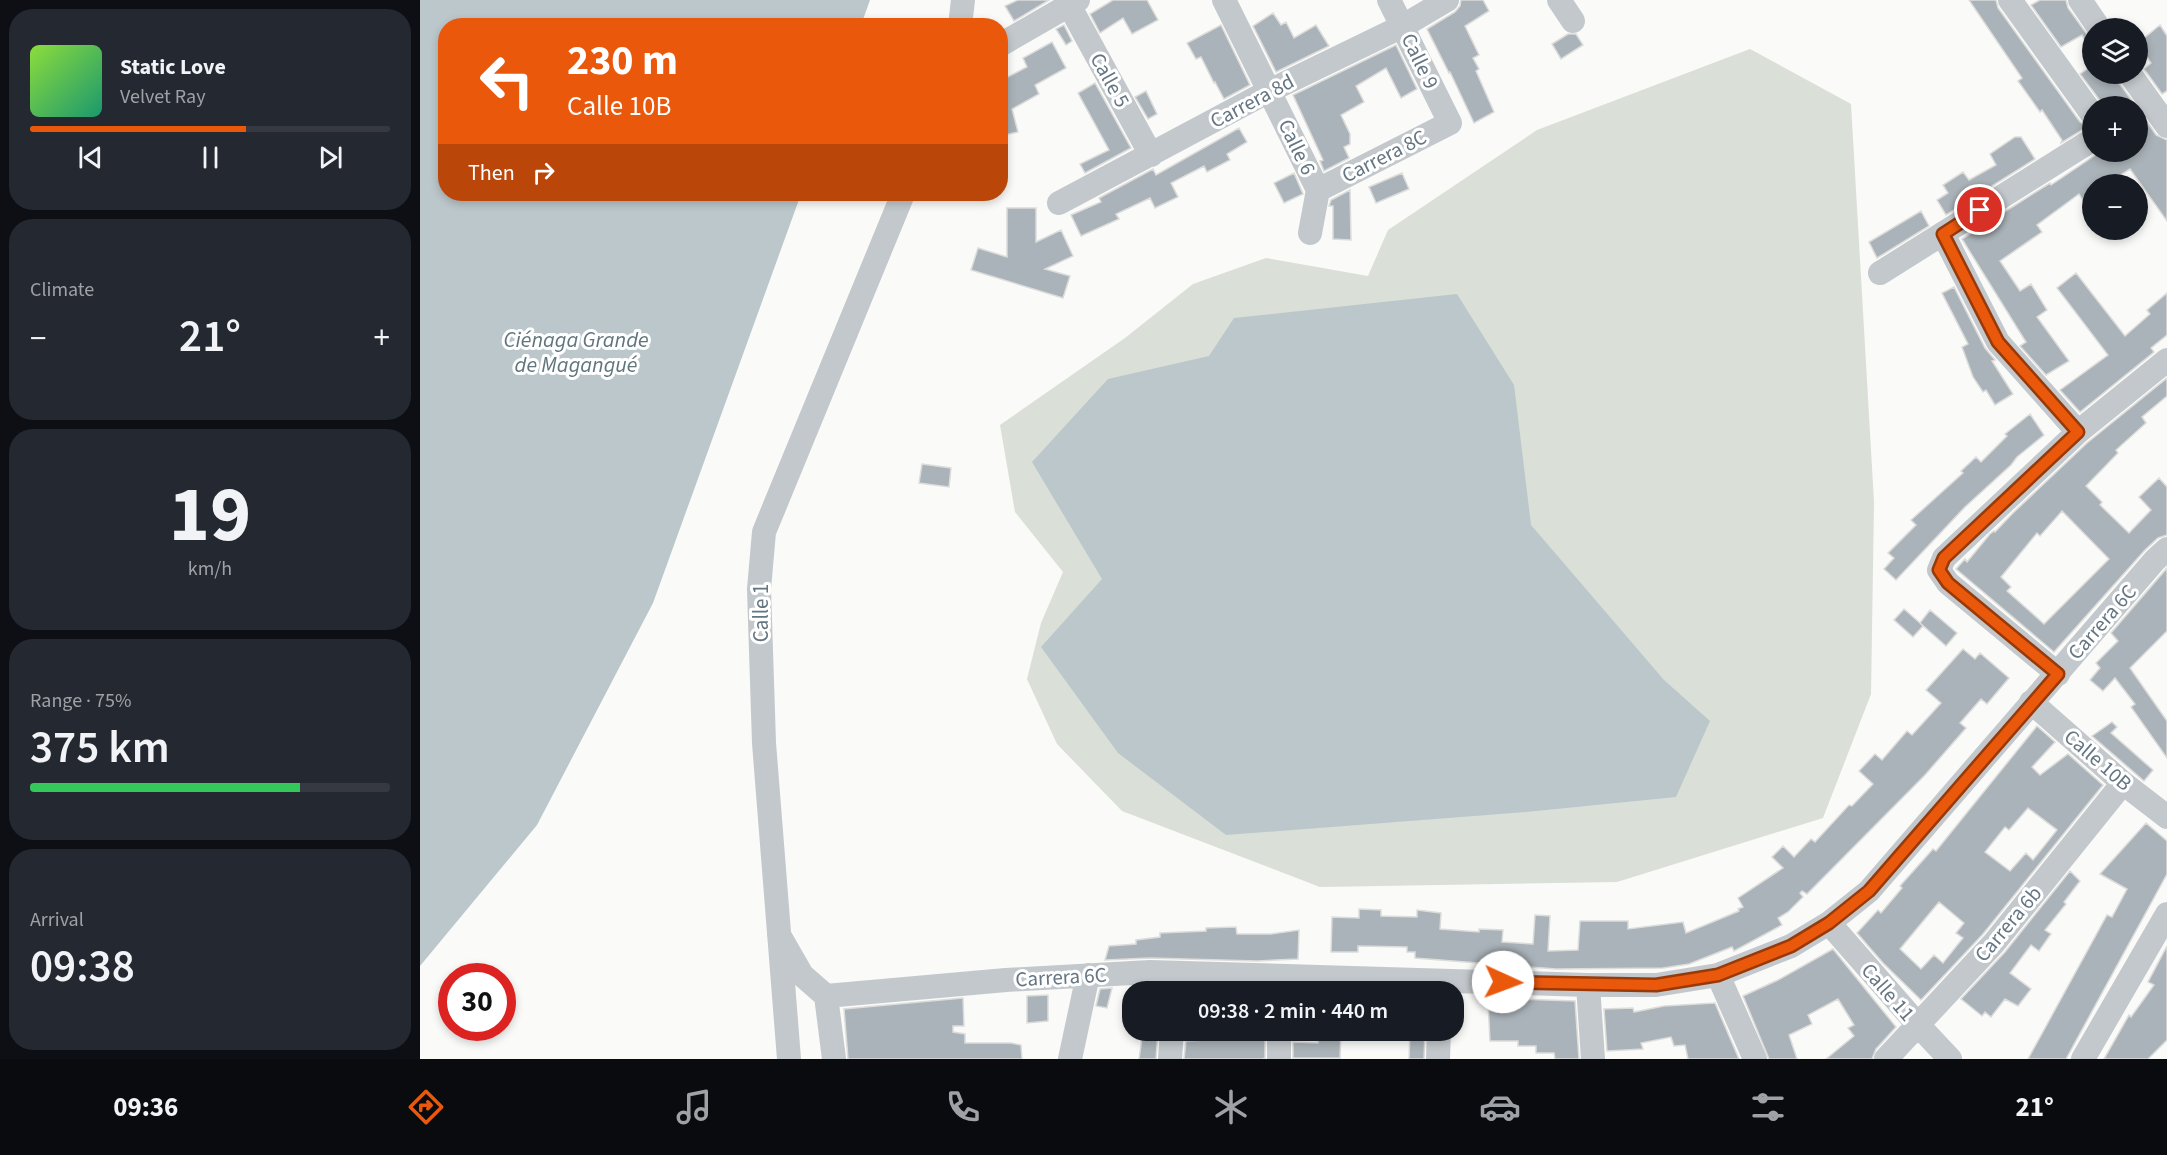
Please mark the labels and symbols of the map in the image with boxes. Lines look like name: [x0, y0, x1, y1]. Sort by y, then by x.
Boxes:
street label: Calle 9: [1394, 28, 1446, 94]
street label: Calle 5: [1083, 47, 1137, 113]
street label: Carrera 8d: [1205, 66, 1299, 136]
street label: Calle 6: [1271, 114, 1323, 180]
street label: Carrera 8C: [1336, 122, 1432, 190]
pin: [1954, 184, 2005, 235]
water label: Ciénaga Grande de Magangué: [503, 324, 649, 381]
street label: Carrera 6C: [2061, 578, 2143, 666]
street label: Calle 1: [746, 584, 776, 642]
street label: Calle 10B: [2058, 722, 2138, 798]
street label: Carrera 6b: [1967, 880, 2049, 968]
position arrow: [1471, 950, 1535, 1014]
street label: Calle 11: [1854, 956, 1922, 1028]
street label: Carrera 6C: [1015, 960, 1107, 994]
speed limit sign: 30: [438, 963, 516, 1041]

